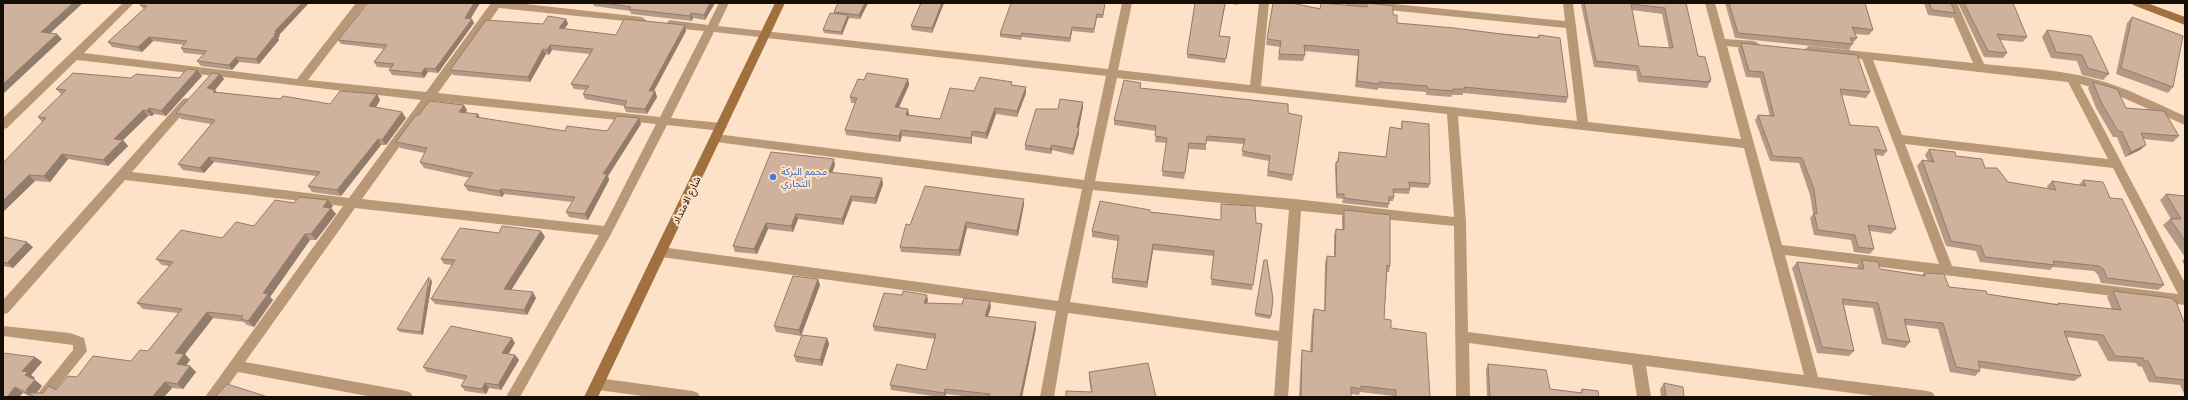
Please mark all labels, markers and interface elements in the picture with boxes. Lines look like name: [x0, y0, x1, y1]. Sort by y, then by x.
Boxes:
place label: مجمع البركة التجاري: [781, 164, 827, 191]
marker: مجمع البركة التجاري: [768, 172, 778, 182]
street label: شارع الامتداد: [668, 174, 705, 227]

